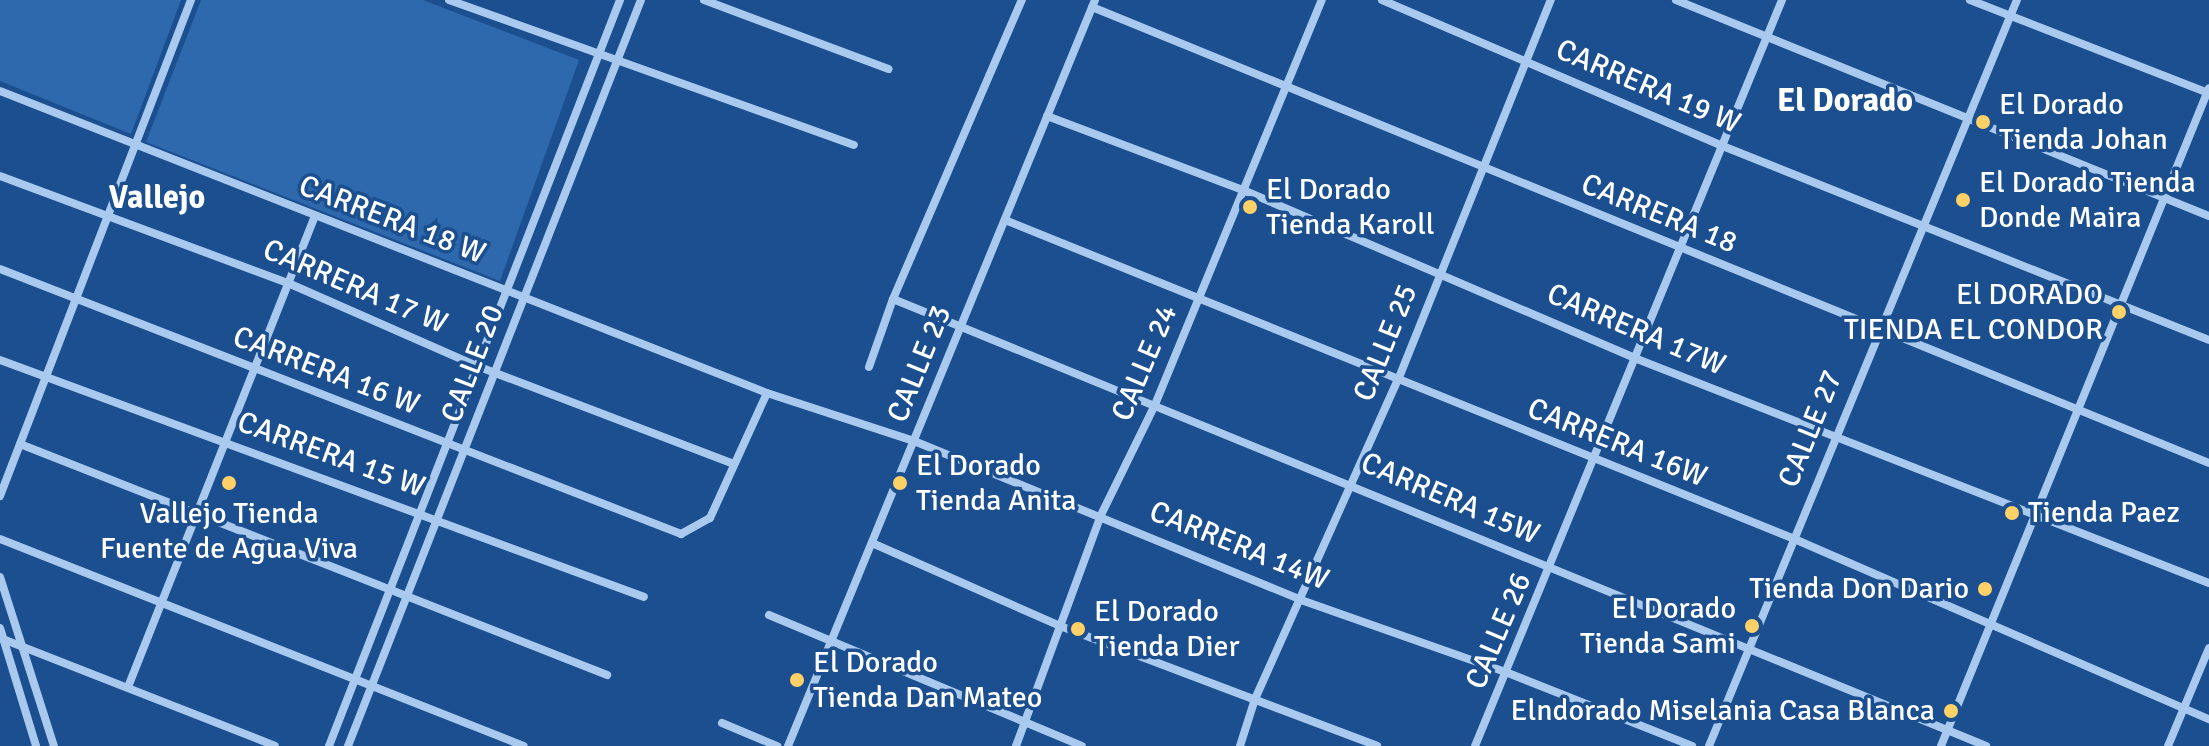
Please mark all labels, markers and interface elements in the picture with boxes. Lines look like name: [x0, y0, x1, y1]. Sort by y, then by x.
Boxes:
street label: CARRERA 19 W: [1550, 32, 1746, 142]
district label: El Dorado: [1777, 82, 1913, 120]
place label: El Dorado Tienda Johan: [1999, 87, 2168, 158]
marker: El Dorado Tienda Johan: [1974, 113, 1992, 131]
place label: El Dorado Tienda Donde Maira: [1979, 165, 2196, 236]
street label: CARRERA 18: [1576, 166, 1742, 262]
street label: CARRERA 18 W: [294, 168, 490, 272]
place label: El Dorado Tienda Karoll: [1266, 172, 1434, 242]
district label: Vallejo: [109, 179, 205, 217]
marker: El Dorado Tienda Donde Maira: [1954, 191, 1972, 209]
marker: El Dorado Tienda Karoll: [1241, 198, 1259, 216]
street label: CARRERA 17 W: [257, 232, 453, 342]
street label: CARRERA 17W: [1541, 276, 1731, 384]
place label: El DORADO TIENDA EL CONDOR: [1844, 277, 2103, 348]
street label: CALLE 25: [1346, 279, 1426, 407]
street label: CALLE 24: [1104, 299, 1186, 427]
street label: CALLE 20: [434, 300, 512, 428]
street label: CALLE 23: [880, 300, 960, 428]
marker: El DORADO TIENDA EL CONDOR: [2110, 303, 2128, 321]
street label: CARRERA 16 W: [228, 319, 424, 423]
street label: CALLE 27: [1771, 365, 1851, 493]
street label: CARRERA 16W: [1522, 391, 1712, 495]
street label: CARRERA 15 W: [232, 404, 430, 506]
street label: CARRERA 15W: [1355, 445, 1545, 553]
place label: El Dorado Tienda Anita: [916, 448, 1076, 518]
marker: Vallejo Tienda Fuente de Agua Viva: [220, 474, 238, 492]
marker: El Dorado Tienda Anita: [891, 474, 909, 492]
street label: CARRERA 14W: [1144, 494, 1334, 598]
place label: Tienda Paez: [2028, 495, 2180, 531]
place label: Vallejo Tienda Fuente de Agua Viva: [100, 496, 358, 566]
marker: Tienda Paez: [2003, 504, 2021, 522]
street label: CALLE 26: [1458, 567, 1540, 695]
place label: Tienda Don Dario: [1749, 571, 1969, 607]
marker: Tienda Don Dario: [1976, 580, 1994, 598]
place label: El Dorado Tienda Sami: [1580, 591, 1736, 662]
place label: El Dorado Tienda Dier: [1094, 594, 1240, 664]
marker: El Dorado Tienda Sami: [1743, 617, 1761, 635]
marker: El Dorado Tienda Dier: [1069, 620, 1087, 638]
place label: El Dorado Tienda Dan Mateo: [813, 645, 1042, 716]
marker: El Dorado Tienda Dan Mateo: [788, 671, 806, 689]
place label: Elndorado Miselania Casa Blanca: [1510, 693, 1935, 729]
marker: Elndorado Miselania Casa Blanca: [1942, 702, 1960, 720]

